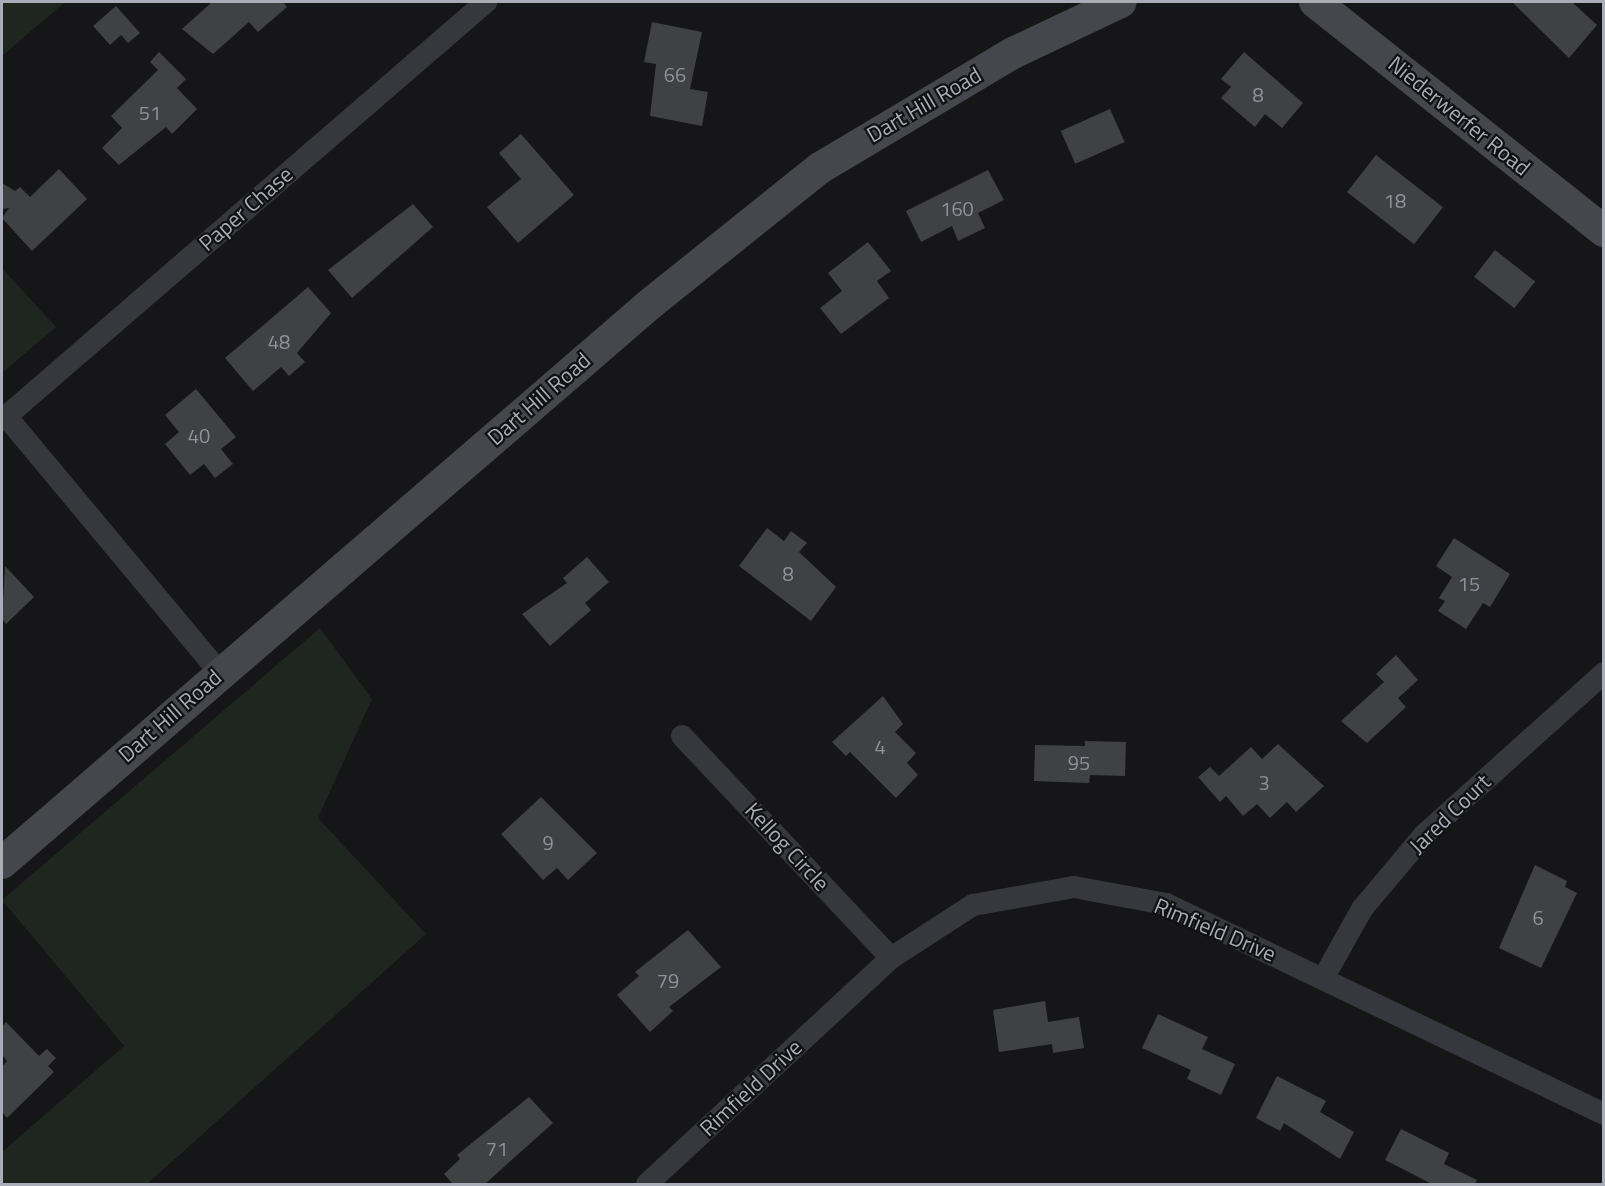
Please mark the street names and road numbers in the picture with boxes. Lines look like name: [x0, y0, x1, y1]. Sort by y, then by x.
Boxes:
street label: Niederwerfer Road: [1383, 51, 1535, 181]
street label: Dart Hill Road: [862, 62, 986, 148]
street label: Paper Chase: [194, 161, 298, 257]
street label: Dart Hill Road: [482, 347, 596, 451]
street label: Dart Hill Road: [113, 664, 227, 768]
street label: Jared Court: [1404, 769, 1496, 859]
street label: Kellog Circle: [739, 797, 835, 897]
street label: Rimfield Drive: [1150, 893, 1280, 967]
street label: Rimfield Drive: [695, 1034, 807, 1142]

